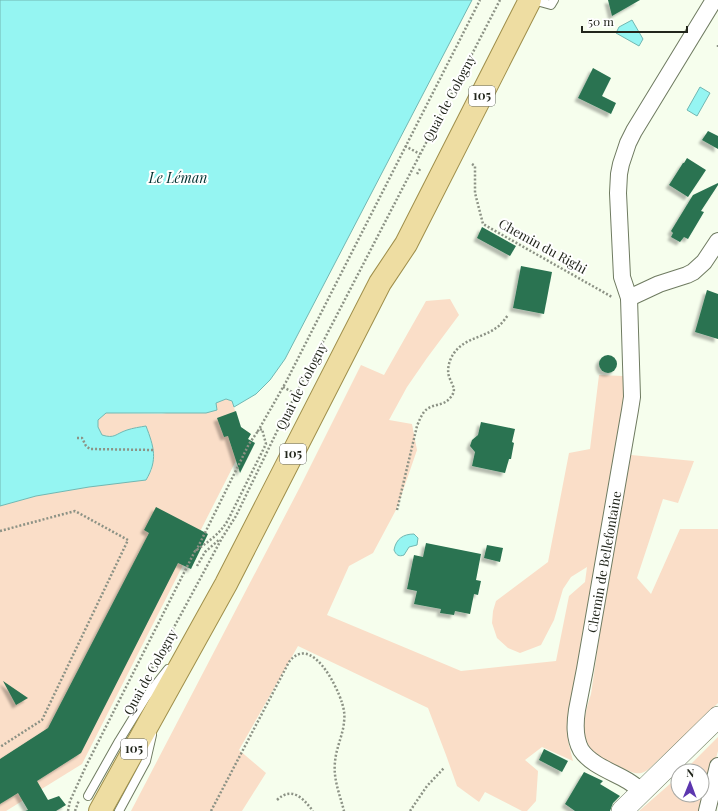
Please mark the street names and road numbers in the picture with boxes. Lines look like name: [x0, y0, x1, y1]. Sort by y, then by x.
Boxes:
street label: Quai de Cologny: [419, 51, 479, 144]
road number: 105: [469, 86, 495, 106]
street label: Chemin du Righi: [496, 214, 591, 277]
street label: Quai de Cologny: [271, 339, 330, 432]
road number: 105: [280, 444, 306, 464]
street label: Chemin de Bellefontaine: [583, 489, 624, 634]
street label: Quai de Cologny: [119, 625, 180, 718]
road number: 105: [121, 739, 147, 759]

